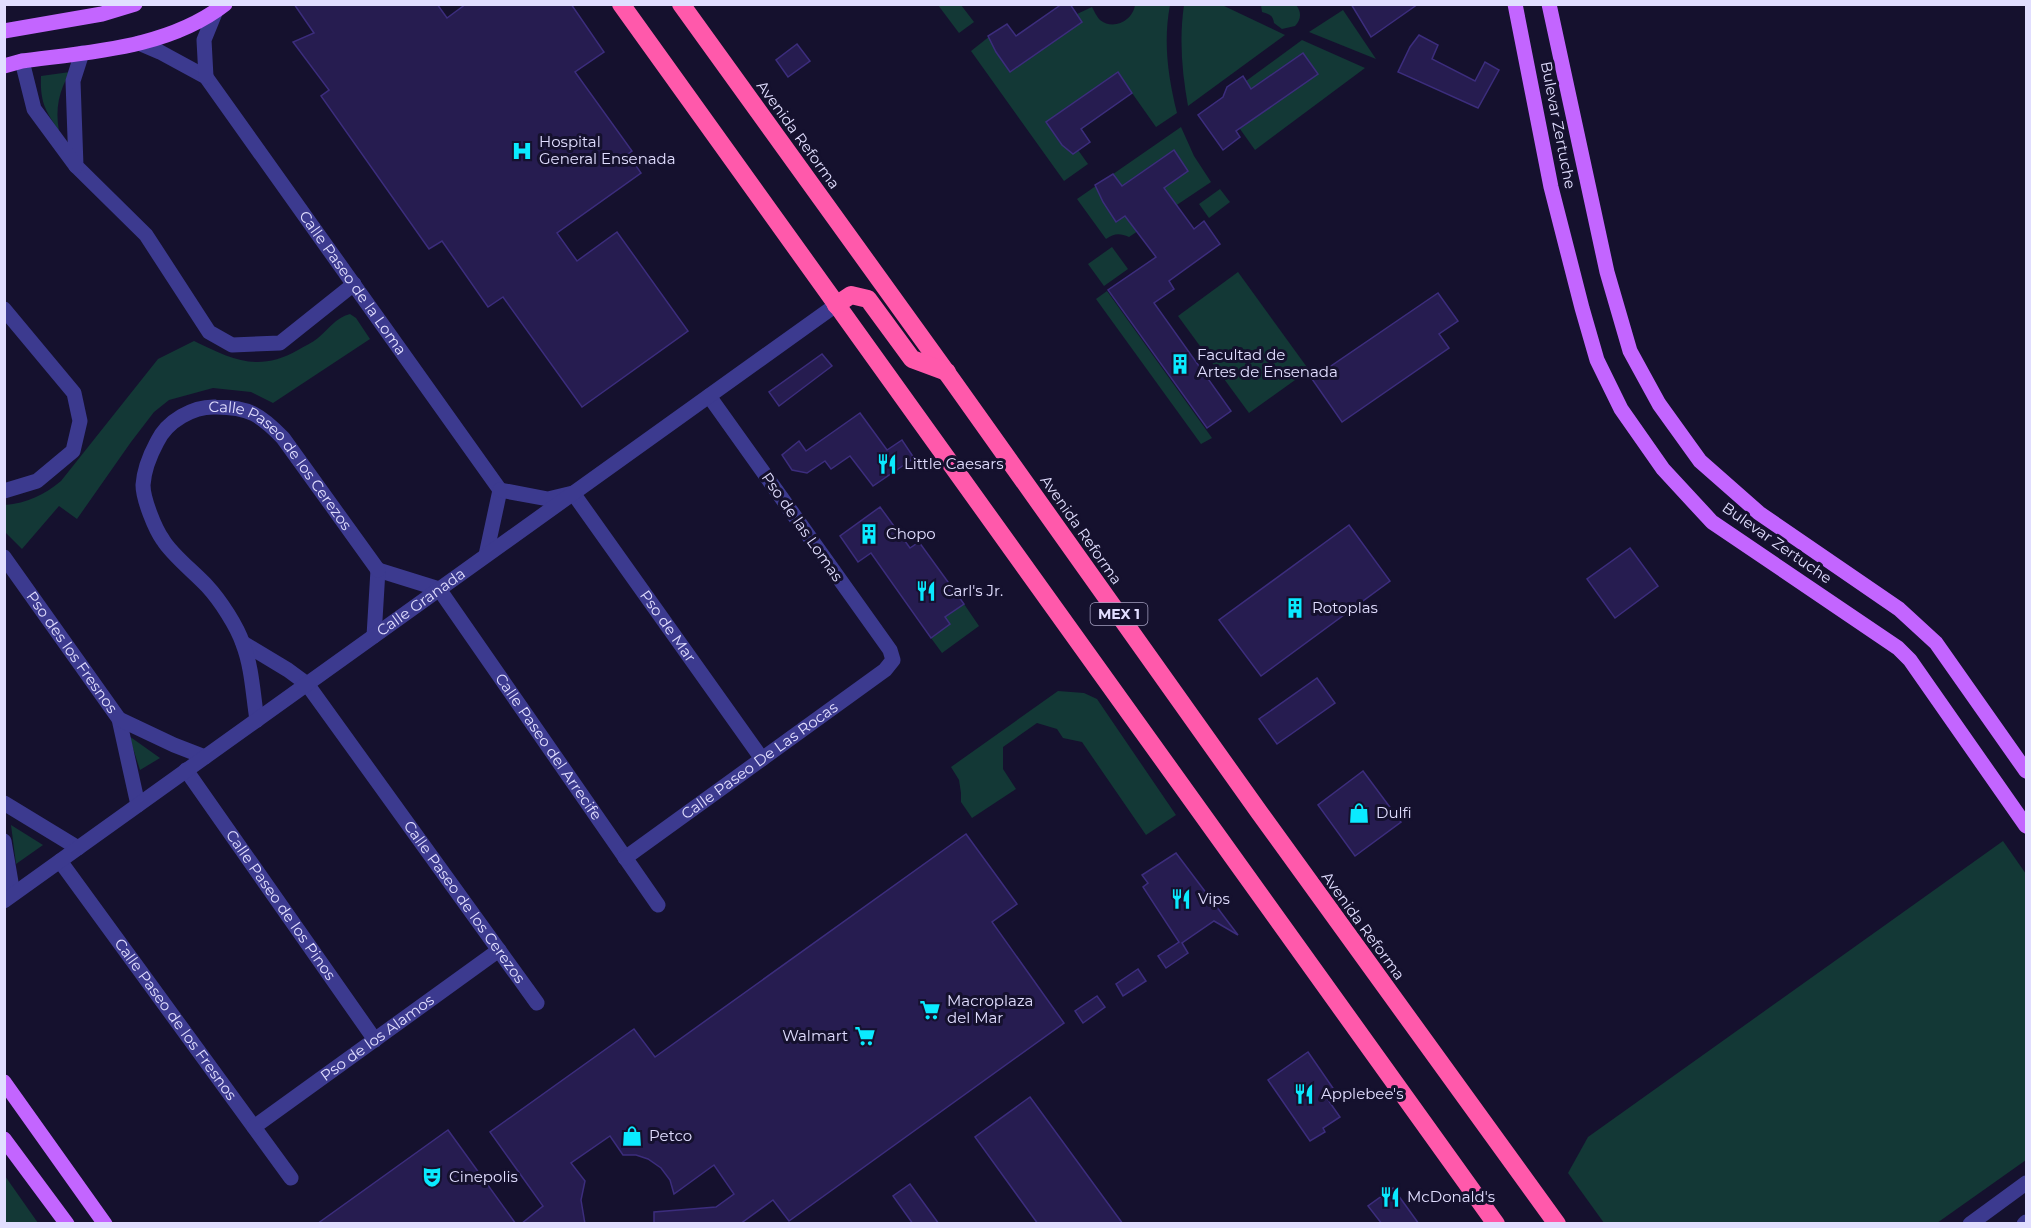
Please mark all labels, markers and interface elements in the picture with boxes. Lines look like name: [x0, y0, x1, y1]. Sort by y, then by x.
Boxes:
street label: Bulevar Zertuche: [1537, 60, 1580, 190]
street label: Avenida Reforma: [753, 77, 844, 193]
place label: Hospital General Ensenada: [539, 132, 676, 168]
hospital icon: Hospital General Ensenada: [510, 139, 534, 163]
street label: Calle Paseo de la Loma: [295, 207, 411, 358]
place label: Facultad de Artes de Ensenada: [1197, 345, 1338, 381]
building icon: Facultad de Artes de Ensenada: [1168, 352, 1192, 376]
street label: Calle Paseo de los Cerezos: [208, 397, 356, 534]
restaurant icon: Little Caesars: [875, 452, 899, 476]
place label: Little Caesars: [904, 454, 1004, 473]
street label: Pso de las Lomas: [758, 468, 847, 585]
street label: Avenida Reforma: [1037, 471, 1126, 588]
street label: Bulevar Zertuche: [1719, 498, 1836, 588]
building icon: Chopo: [857, 522, 881, 546]
place label: Chopo: [886, 524, 936, 543]
street label: Calle Granada: [373, 564, 469, 640]
restaurant icon: Carl's Jr.: [914, 579, 938, 603]
place label: Carl's Jr.: [943, 581, 1003, 600]
street label: Pso de Mar: [636, 586, 700, 666]
street label: Pso des los Fresnos: [22, 587, 122, 717]
building icon: Rotoplas: [1283, 596, 1307, 620]
place label: Rotoplas: [1312, 598, 1378, 617]
road number: MEX 1: [1090, 603, 1148, 625]
street label: Calle Paseo del Arrecife: [491, 669, 606, 824]
street label: Calle Paseo De Las Rocas: [677, 697, 841, 823]
shop icon: Dulfi: [1347, 801, 1371, 825]
place label: Dulfi: [1376, 803, 1412, 822]
street label: Calle Paseo de los Cerezos: [400, 817, 530, 987]
street label: Calle Paseo de los Pinos: [222, 826, 340, 984]
street label: Avenida Reforma: [1318, 868, 1409, 984]
restaurant icon: Vips: [1169, 887, 1193, 911]
place label: Vips: [1198, 889, 1230, 908]
street label: Calle Paseo de los Fresnos: [110, 934, 241, 1104]
street label: Pso de los Alamos: [316, 990, 437, 1085]
place label: Macroplaza del Mar: [947, 991, 1033, 1027]
supermarket icon: Macroplaza del Mar: [918, 998, 942, 1022]
supermarket icon: Walmart: [853, 1024, 877, 1048]
place label: Walmart: [782, 1026, 848, 1045]
restaurant icon: Applebee's: [1292, 1082, 1316, 1106]
place label: Applebee's: [1321, 1084, 1403, 1103]
shop icon: Petco: [620, 1124, 644, 1148]
place label: Petco: [649, 1126, 692, 1145]
theatre icon: Cinepolis: [420, 1165, 444, 1189]
place label: Cinepolis: [449, 1167, 518, 1186]
restaurant icon: McDonald's: [1378, 1185, 1402, 1209]
place label: McDonald's: [1407, 1187, 1495, 1206]

